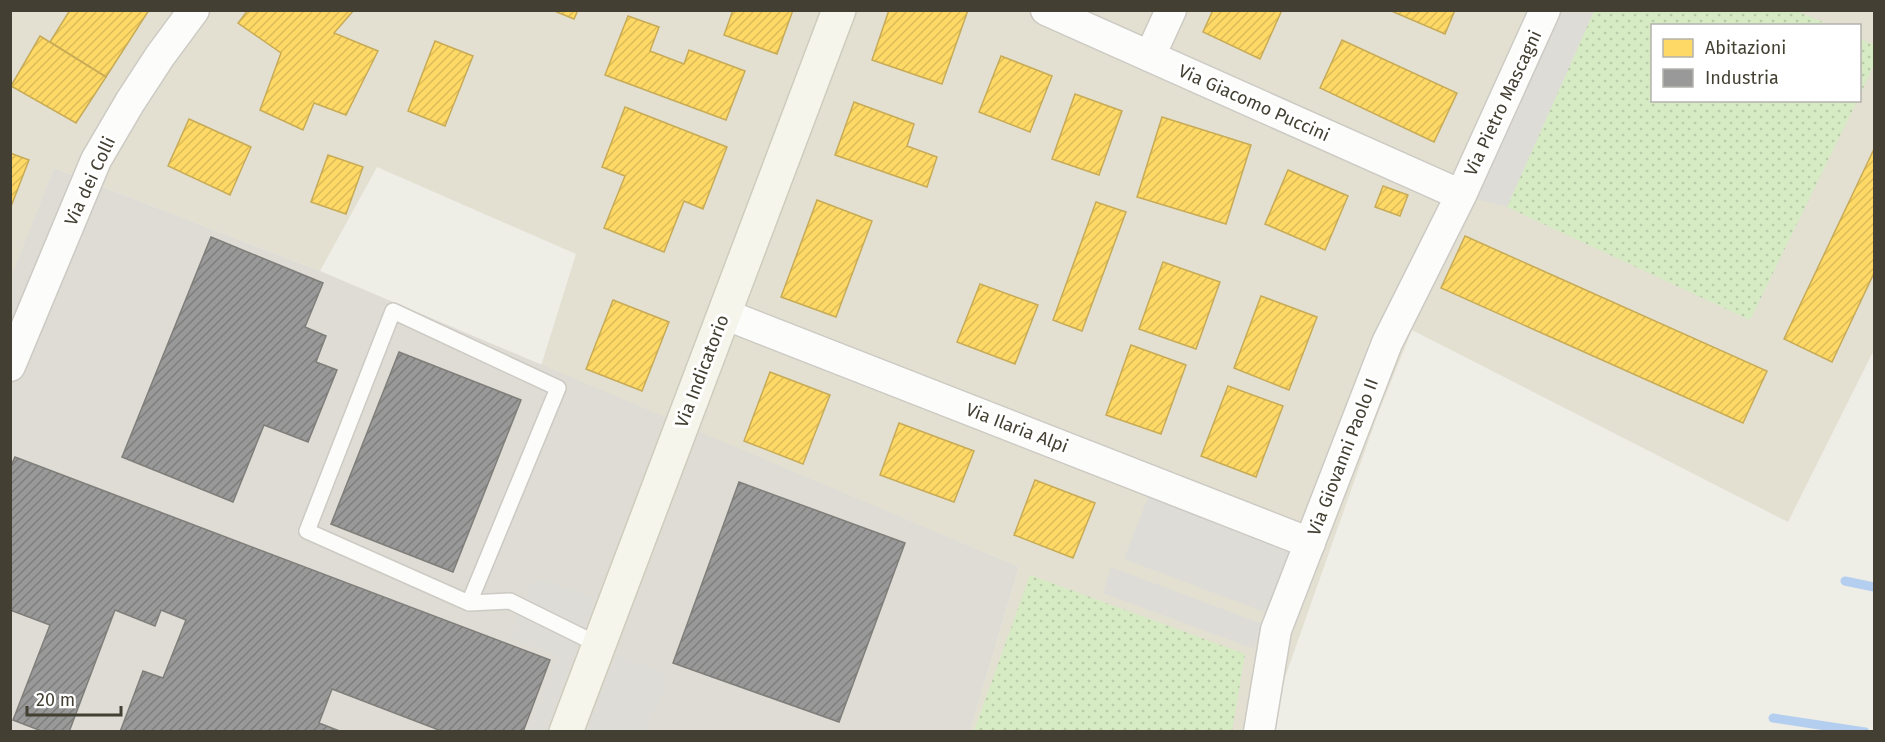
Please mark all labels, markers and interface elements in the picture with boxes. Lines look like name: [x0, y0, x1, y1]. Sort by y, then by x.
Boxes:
legend: [1651, 24, 1861, 102]
street label: Via Pietro Mascagni: [1460, 27, 1546, 179]
text: Abitazioni: [1705, 37, 1786, 59]
street label: Via Giacomo Puccini: [1175, 60, 1333, 146]
text: Industria: [1705, 67, 1779, 89]
street label: Via dei Colli: [60, 133, 120, 229]
street label: Via Indicatorio: [670, 312, 734, 430]
street label: Via Giovanni Paolo II: [1303, 375, 1383, 539]
street label: Via Ilaria Alpi: [963, 398, 1071, 458]
scale bar: [27, 679, 122, 717]
text: 20 m: [36, 689, 75, 711]

